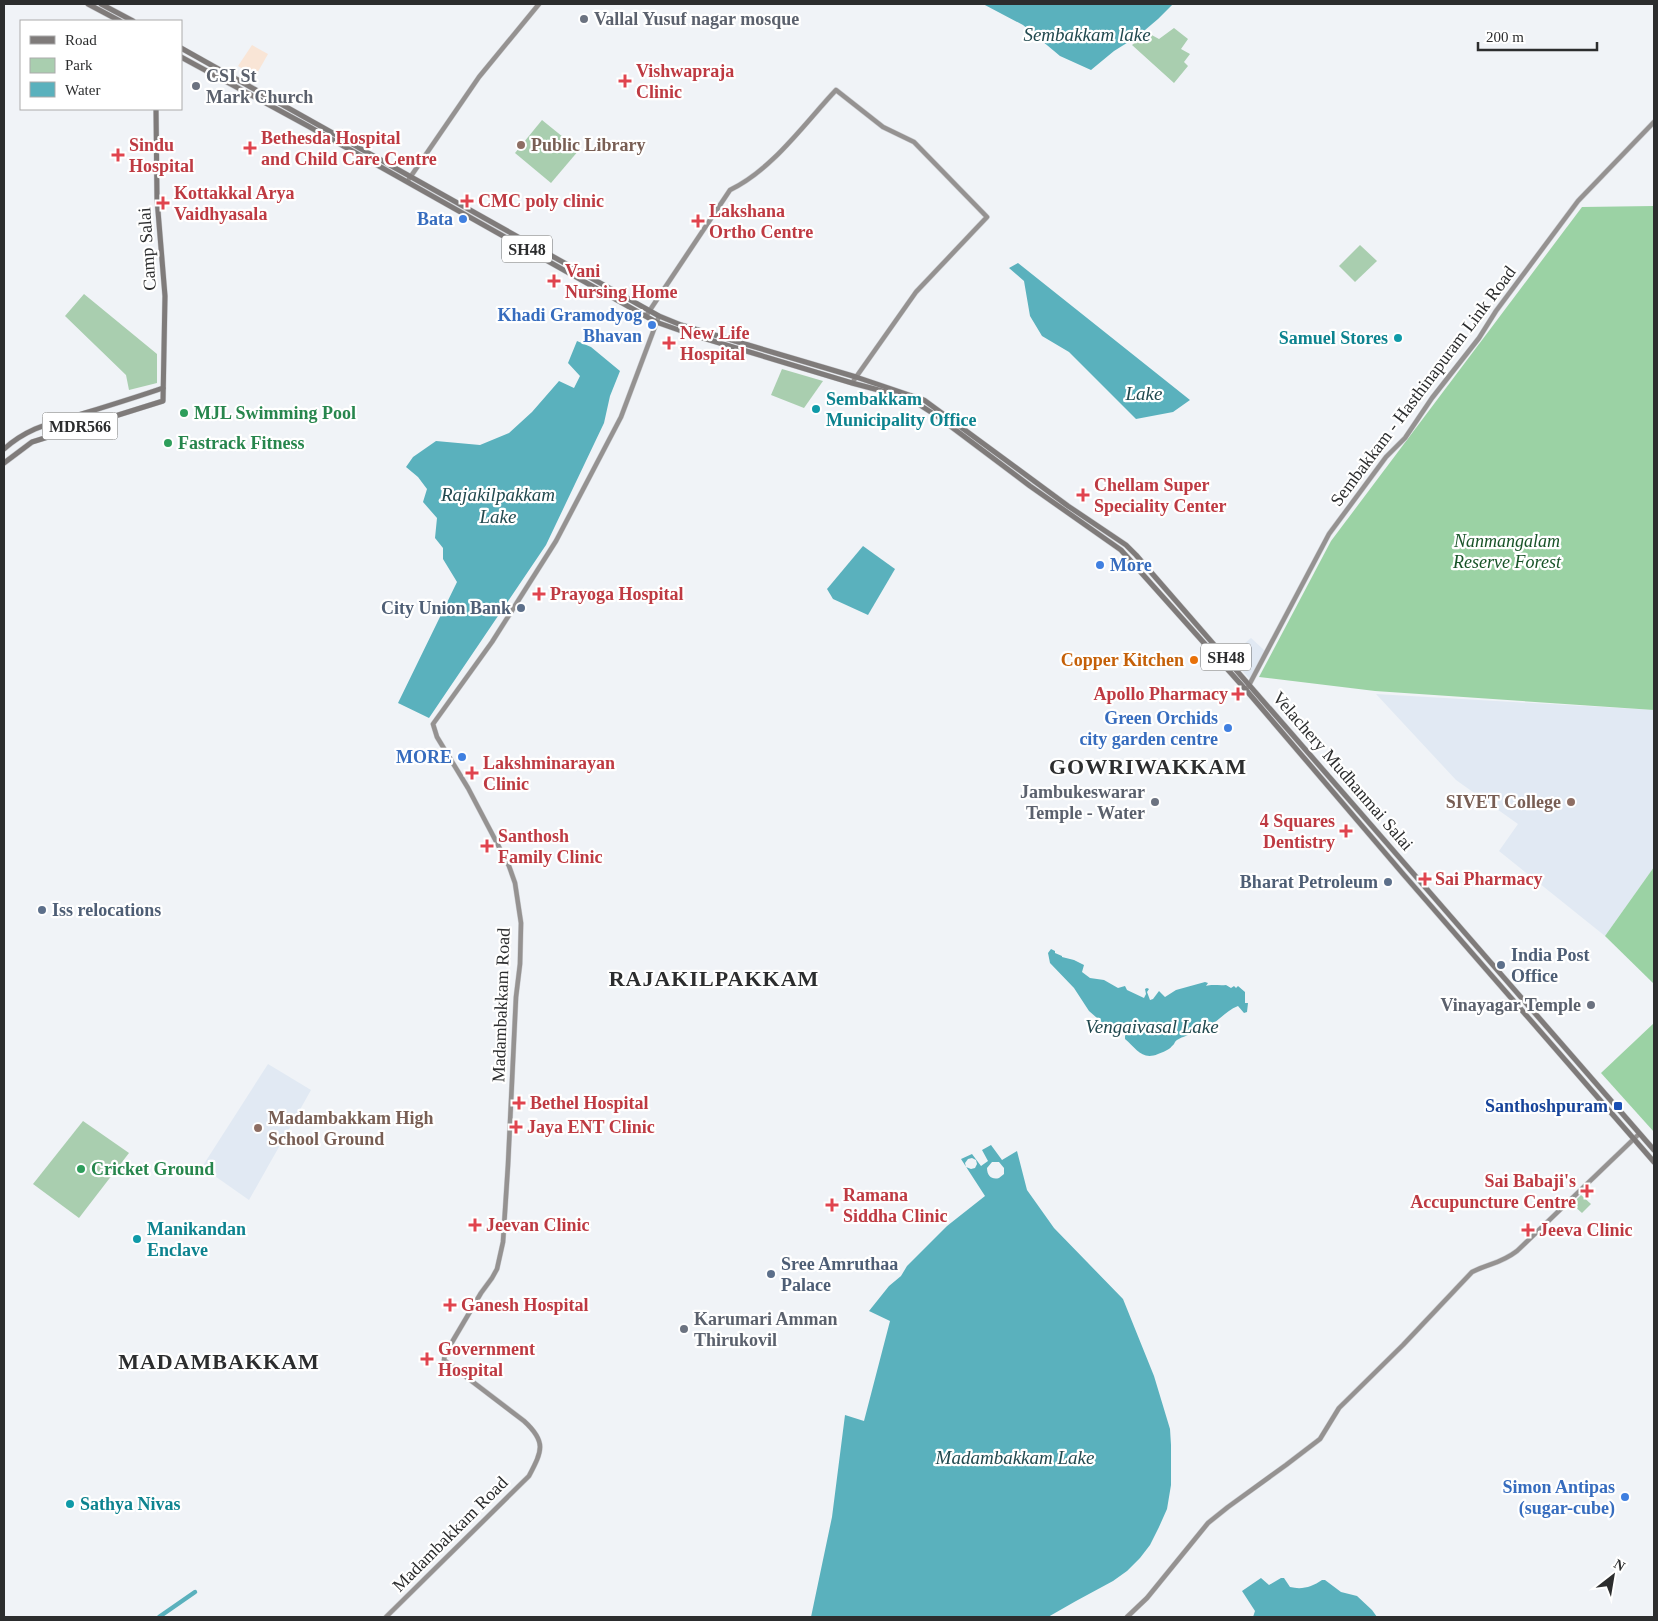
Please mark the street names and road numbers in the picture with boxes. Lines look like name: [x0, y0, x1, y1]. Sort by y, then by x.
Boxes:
street label: Camp Salai: [134, 207, 160, 291]
road number: SH48: [502, 235, 552, 262]
street label: Sembakkam - Hasthinapuram Link Road: [1326, 262, 1520, 510]
road number: MDR566: [42, 412, 118, 440]
road number: SH48: [1201, 644, 1251, 670]
street label: Velachery Mudhanmai Salai: [1269, 687, 1417, 855]
street label: Madambakkam Road: [488, 927, 514, 1083]
street label: Madambakkam Road: [388, 1472, 512, 1596]

